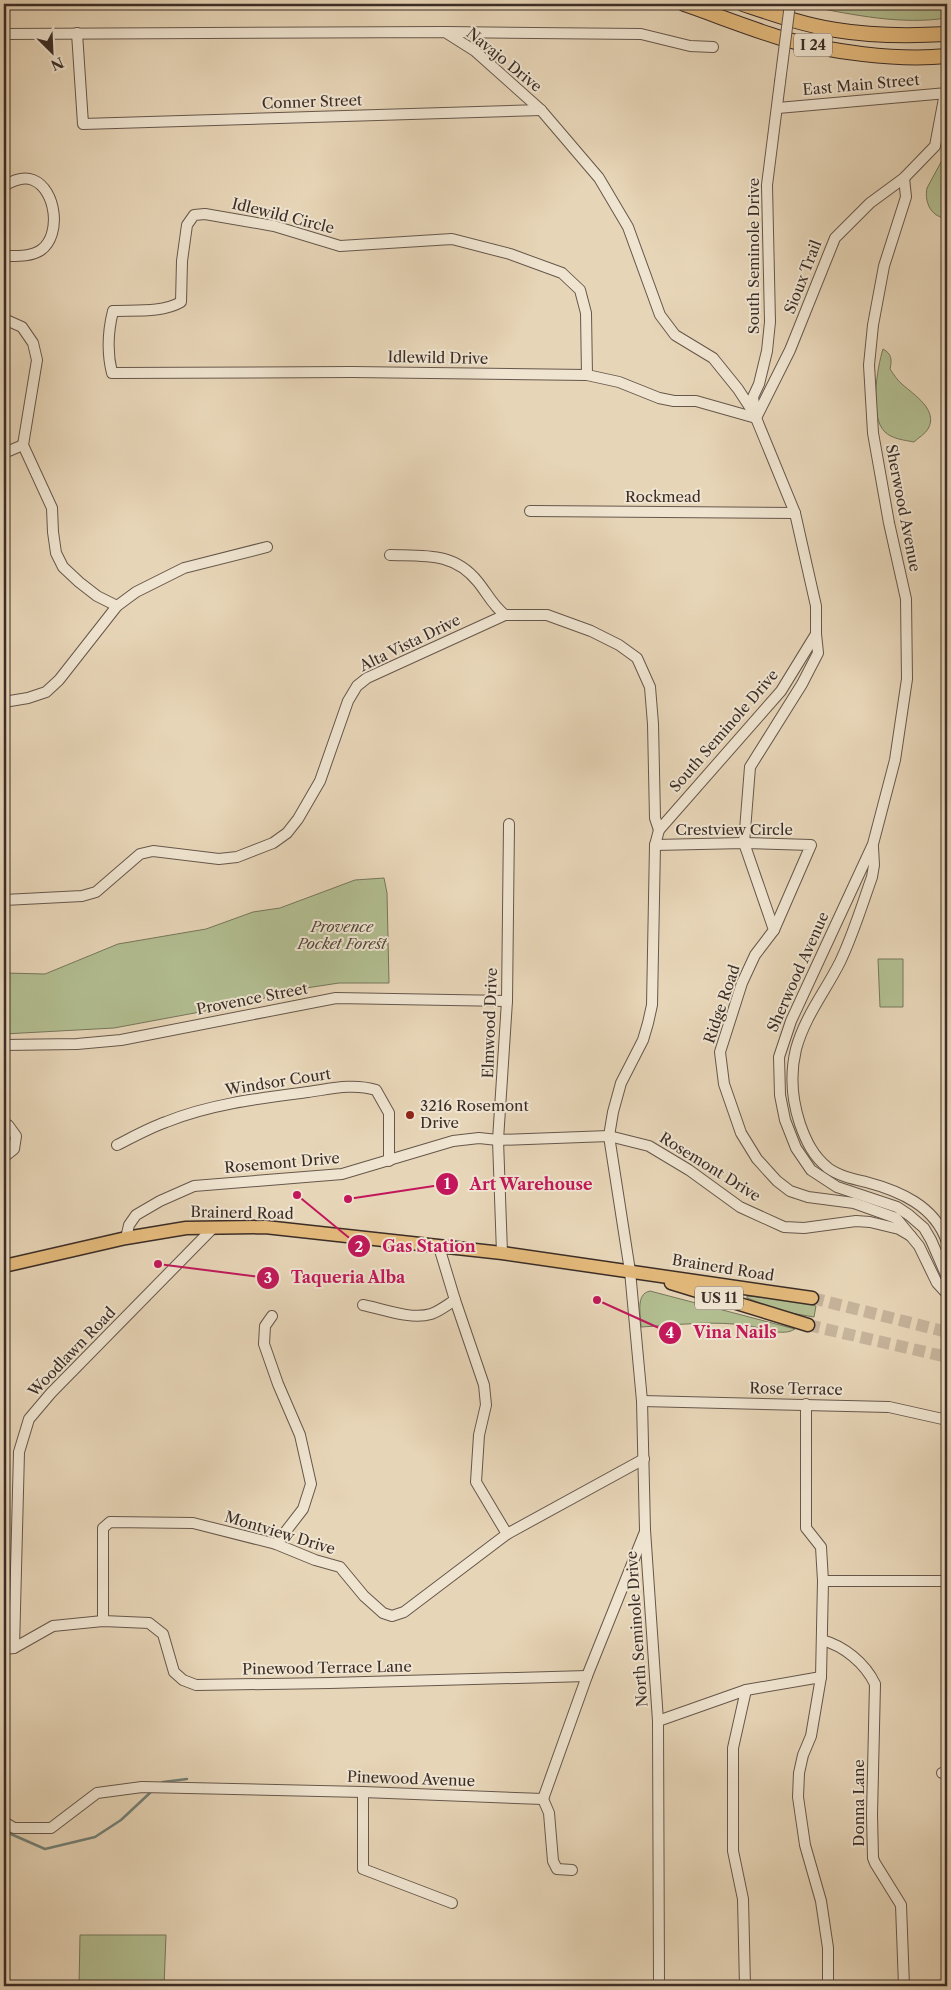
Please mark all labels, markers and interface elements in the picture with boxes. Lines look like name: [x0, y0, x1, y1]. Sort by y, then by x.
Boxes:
street label: Navajo Drive: [463, 23, 546, 96]
north arrow: [28, 28, 78, 78]
road number: I 24: [794, 34, 832, 56]
text: N: [48, 53, 67, 75]
street label: East Main Street: [802, 70, 921, 99]
street label: Conner Street: [261, 90, 363, 113]
street label: South Seminole Drive: [744, 178, 763, 334]
street label: Idlewild Circle: [230, 194, 336, 237]
street label: Sioux Trail: [780, 237, 826, 316]
street label: Idlewild Drive: [388, 347, 488, 368]
street label: Sherwood Avenue: [882, 443, 925, 573]
street label: Rockmead: [625, 487, 701, 506]
street label: Alta Vista Drive: [355, 610, 463, 676]
street label: South Seminole Drive: [665, 665, 782, 796]
street label: Crestview Circle: [675, 820, 793, 839]
street label: Sherwood Avenue: [763, 909, 833, 1035]
park label: Provence Pocket Forest: [296, 917, 387, 953]
street label: Ridge Road: [699, 962, 744, 1046]
street label: Elmwood Drive: [478, 967, 501, 1079]
street label: Provence Street: [195, 978, 310, 1019]
street label: Windsor Court: [223, 1064, 333, 1099]
place label: 3216 Rosemont Drive: [420, 1096, 529, 1132]
marker: 3216 Rosemont Drive: [404, 1109, 416, 1121]
street label: Rosemont Drive: [656, 1128, 764, 1205]
street label: Rosemont Drive: [223, 1148, 340, 1177]
callout: Art Warehouse: [434, 1169, 603, 1200]
text: 1: [444, 1174, 451, 1193]
text: Art Warehouse: [469, 1174, 593, 1194]
street label: Brainerd Road: [190, 1202, 294, 1223]
callout: Gas Station: [347, 1231, 485, 1262]
text: Gas Station: [382, 1236, 476, 1256]
text: 2: [355, 1237, 364, 1256]
street label: Brainerd Road: [671, 1250, 776, 1285]
callout: Taqueria Alba: [255, 1262, 415, 1293]
text: Taqueria Alba: [291, 1267, 406, 1287]
text: 3: [264, 1268, 272, 1287]
road number: US 11: [695, 1286, 743, 1310]
street label: Woodlawn Road: [23, 1303, 119, 1401]
callout: Vina Nails: [658, 1317, 787, 1348]
text: Vina Nails: [692, 1322, 777, 1342]
text: 4: [666, 1323, 675, 1342]
street label: Rose Terrace: [749, 1378, 843, 1399]
street label: Montview Drive: [223, 1507, 338, 1558]
street label: North Seminole Drive: [622, 1550, 651, 1708]
street label: Pinewood Terrace Lane: [242, 1657, 412, 1678]
street label: Donna Lane: [849, 1759, 868, 1847]
street label: Pinewood Avenue: [347, 1767, 475, 1790]

